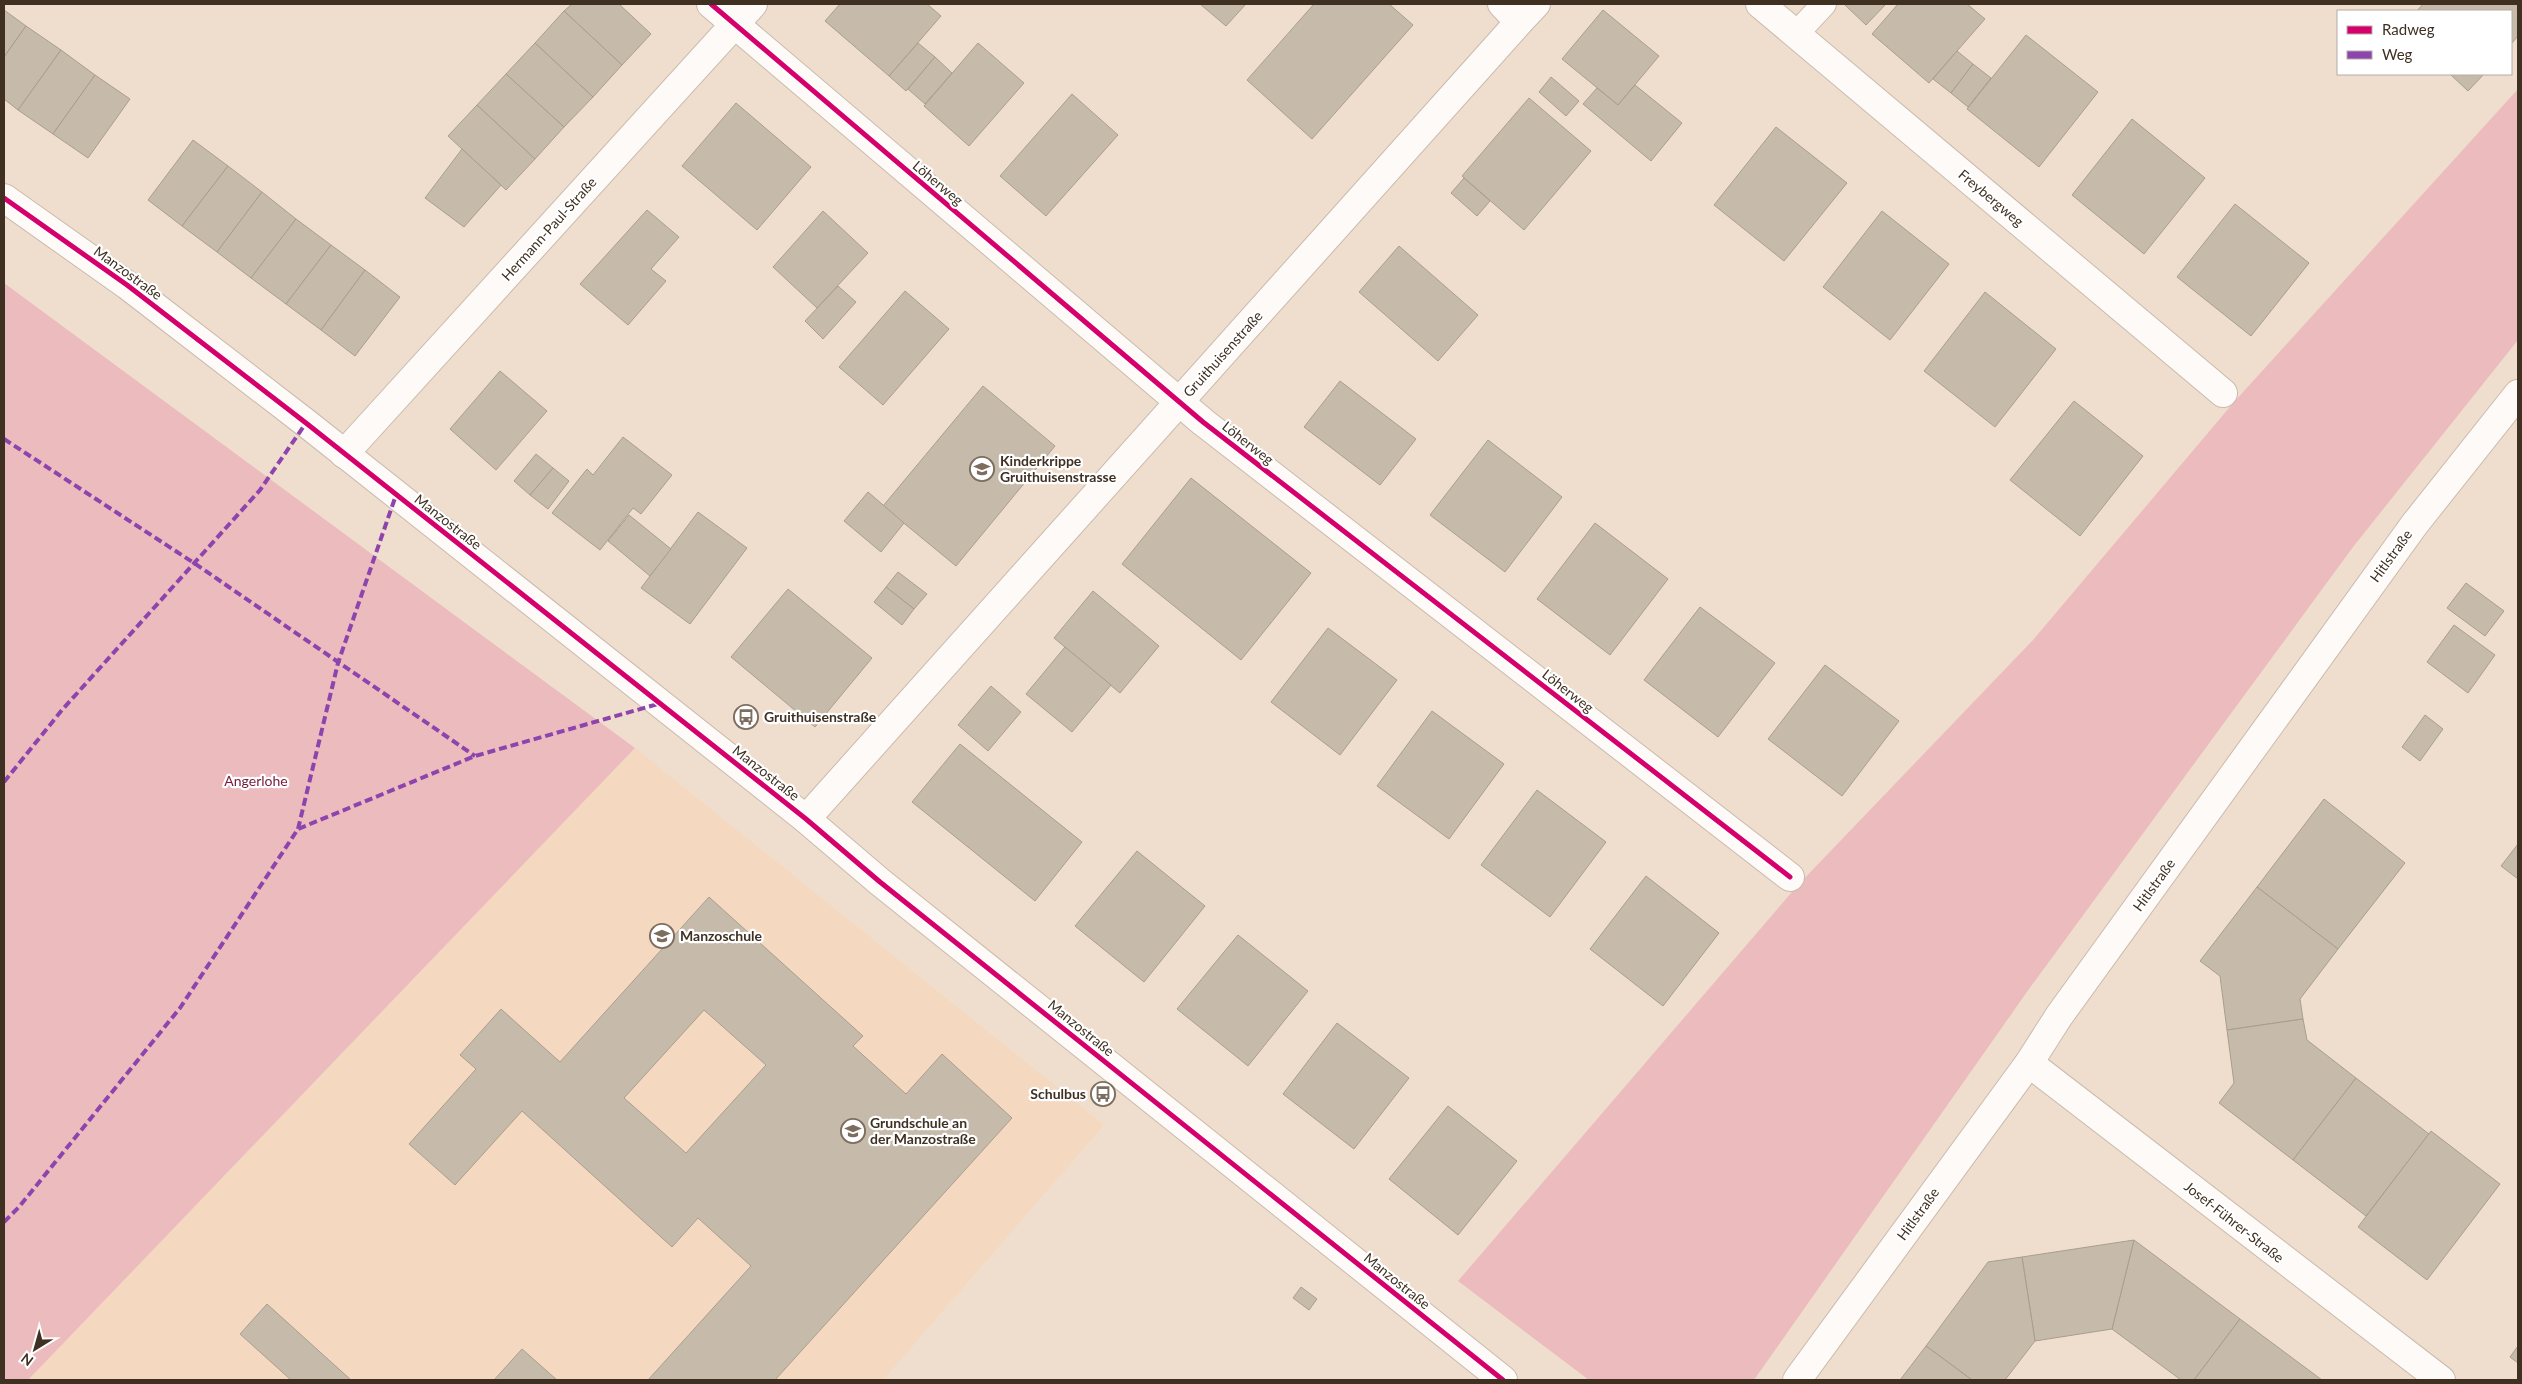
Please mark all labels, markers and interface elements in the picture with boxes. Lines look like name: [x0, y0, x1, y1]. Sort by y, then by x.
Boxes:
legend: [2337, 10, 2512, 75]
text: Radweg: [2382, 20, 2435, 38]
text: Weg: [2382, 45, 2413, 63]
street label: Löherweg: [910, 157, 967, 209]
street label: Freybergweg: [1955, 166, 2027, 230]
street label: Hermann-Paul-Straße: [498, 173, 600, 284]
street label: Manzostraße: [91, 242, 166, 303]
street label: Gruithuisenstraße: [1179, 307, 1266, 400]
street label: Löherweg: [1219, 417, 1277, 468]
place label: Kinderkrippe Gruithuisenstrasse: [1000, 452, 1117, 485]
school or university icon: Kinderkrippe Gruithuisenstrasse: [969, 456, 995, 482]
street label: Manzostraße: [411, 490, 485, 553]
street label: Hitlstraße: [2366, 526, 2415, 585]
street label: Löherweg: [1539, 665, 1597, 716]
bus stop icon: Gruithuisenstraße: [733, 704, 759, 730]
place label: Gruithuisenstraße: [764, 708, 877, 725]
street label: Manzostraße: [729, 741, 803, 804]
park label: Angerlohe: [224, 772, 288, 789]
street label: Hitlstraße: [2129, 855, 2178, 914]
school or university icon: Manzoschule: [649, 923, 675, 949]
place label: Manzoschule: [680, 927, 763, 944]
street label: Manzostraße: [1045, 996, 1118, 1059]
bus stop icon: Schulbus: [1090, 1081, 1116, 1107]
place label: Schulbus: [1030, 1085, 1086, 1102]
place label: Grundschule an der Manzostraße: [870, 1114, 976, 1147]
school or university icon: Grundschule an der Manzostraße: [840, 1118, 866, 1144]
street label: Josef-Führer-Straße: [2181, 1177, 2288, 1266]
street label: Hitlstraße: [1893, 1184, 1942, 1243]
street label: Manzostraße: [1361, 1249, 1434, 1312]
north arrow: [10, 1324, 60, 1374]
text: N: [17, 1350, 36, 1370]

